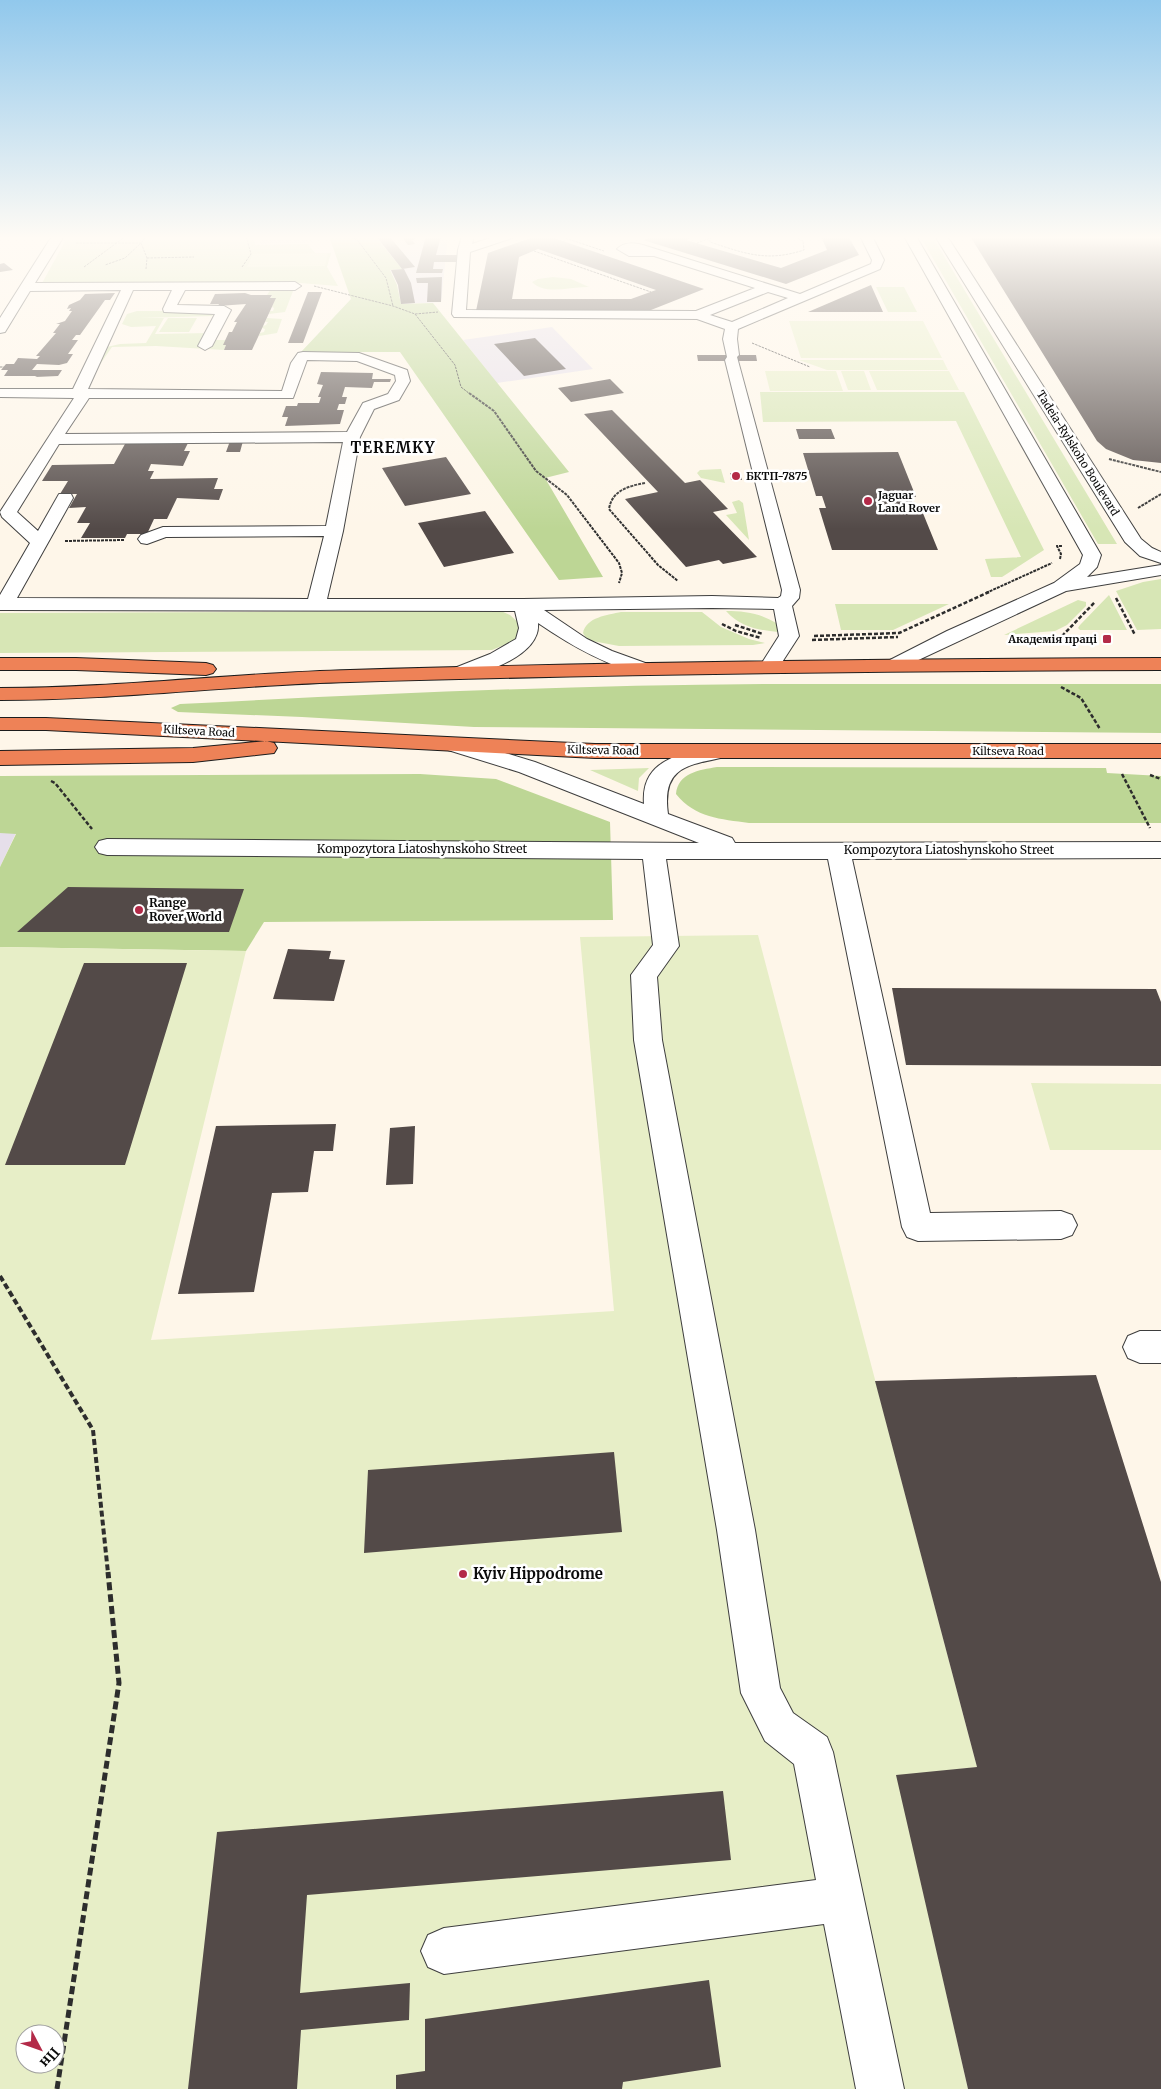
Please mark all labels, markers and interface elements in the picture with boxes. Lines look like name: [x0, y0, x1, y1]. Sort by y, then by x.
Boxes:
street label: Tadeia-Rylskoho Boulevard: [1034, 388, 1123, 519]
district label: TEREMKY: [351, 438, 436, 457]
place label: БКТП-7875: [746, 469, 808, 483]
marker: БКТП-7875: [730, 470, 742, 482]
place label: Jaguar Land Rover: [877, 488, 940, 515]
marker: Jaguar Land Rover: [862, 495, 874, 507]
place label: Академія праці: [1007, 632, 1097, 646]
marker: Академія праці: [1101, 633, 1113, 645]
street label: Kiltseva Road: [163, 722, 236, 740]
street label: Kiltseva Road: [567, 742, 639, 758]
street label: Kiltseva Road: [972, 744, 1044, 758]
street label: Kompozytora Liatoshynskoho Street: [317, 841, 528, 856]
street label: Kompozytora Liatoshynskoho Street: [844, 842, 1055, 857]
place label: Range Rover World: [149, 895, 222, 924]
marker: Range Rover World: [133, 904, 145, 916]
place label: Kyiv Hippodrome: [473, 1564, 603, 1583]
marker: Kyiv Hippodrome: [457, 1568, 469, 1580]
north arrow: [15, 2024, 65, 2074]
text: Пн: [36, 2044, 64, 2071]

